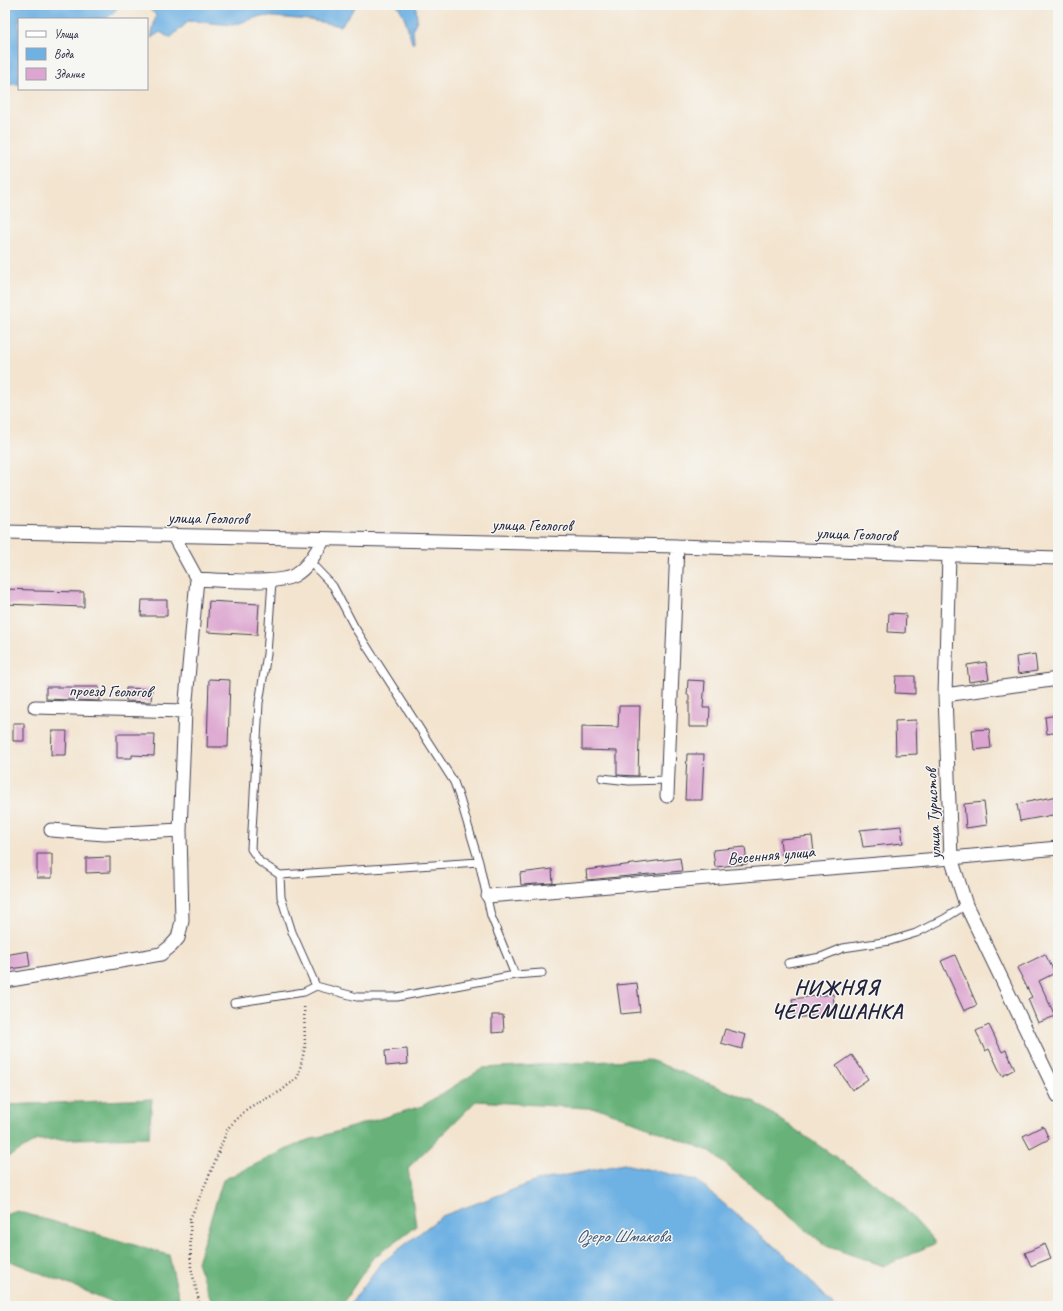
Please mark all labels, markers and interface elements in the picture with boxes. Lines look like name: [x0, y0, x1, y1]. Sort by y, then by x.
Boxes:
legend: [18, 18, 148, 90]
text: Улица: [54, 26, 79, 42]
text: Вода: [54, 46, 75, 62]
text: Здание: [54, 66, 85, 82]
street label: улица Геологов: [167, 507, 251, 529]
street label: улица Геологов: [491, 514, 575, 536]
street label: улица Геологов: [815, 522, 900, 546]
street label: проезд Геологов: [69, 680, 155, 702]
street label: улица Туристов: [920, 764, 946, 861]
street label: Весенняя улица: [726, 841, 817, 869]
district label: НИЖНЯЯ ЧЕРЕМШАНКА: [771, 974, 903, 1024]
water label: Озеро Шмакова: [576, 1225, 672, 1248]

